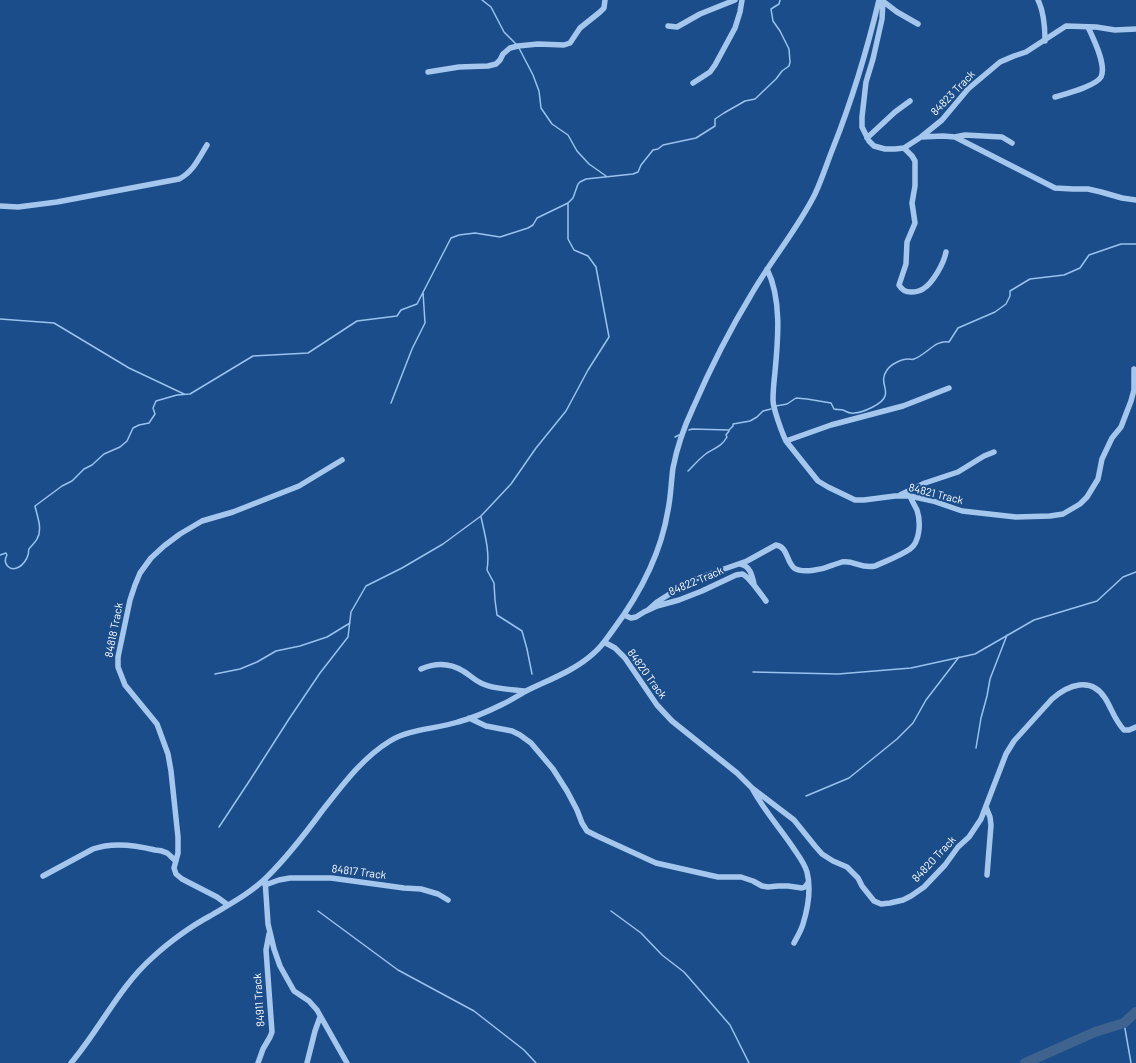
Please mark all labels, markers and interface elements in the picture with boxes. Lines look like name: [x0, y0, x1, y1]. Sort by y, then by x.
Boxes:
street label: 84823 Track: [928, 68, 978, 118]
street label: 84821 Track: [907, 481, 965, 507]
street label: 84822 Track: [667, 564, 725, 598]
street label: 84818 Track: [102, 601, 126, 659]
street label: 84820 Track: [625, 647, 669, 701]
street label: 84820 Track: [909, 833, 959, 885]
street label: 84817 Track: [331, 862, 387, 882]
street label: 84911 Track: [251, 973, 267, 1027]

